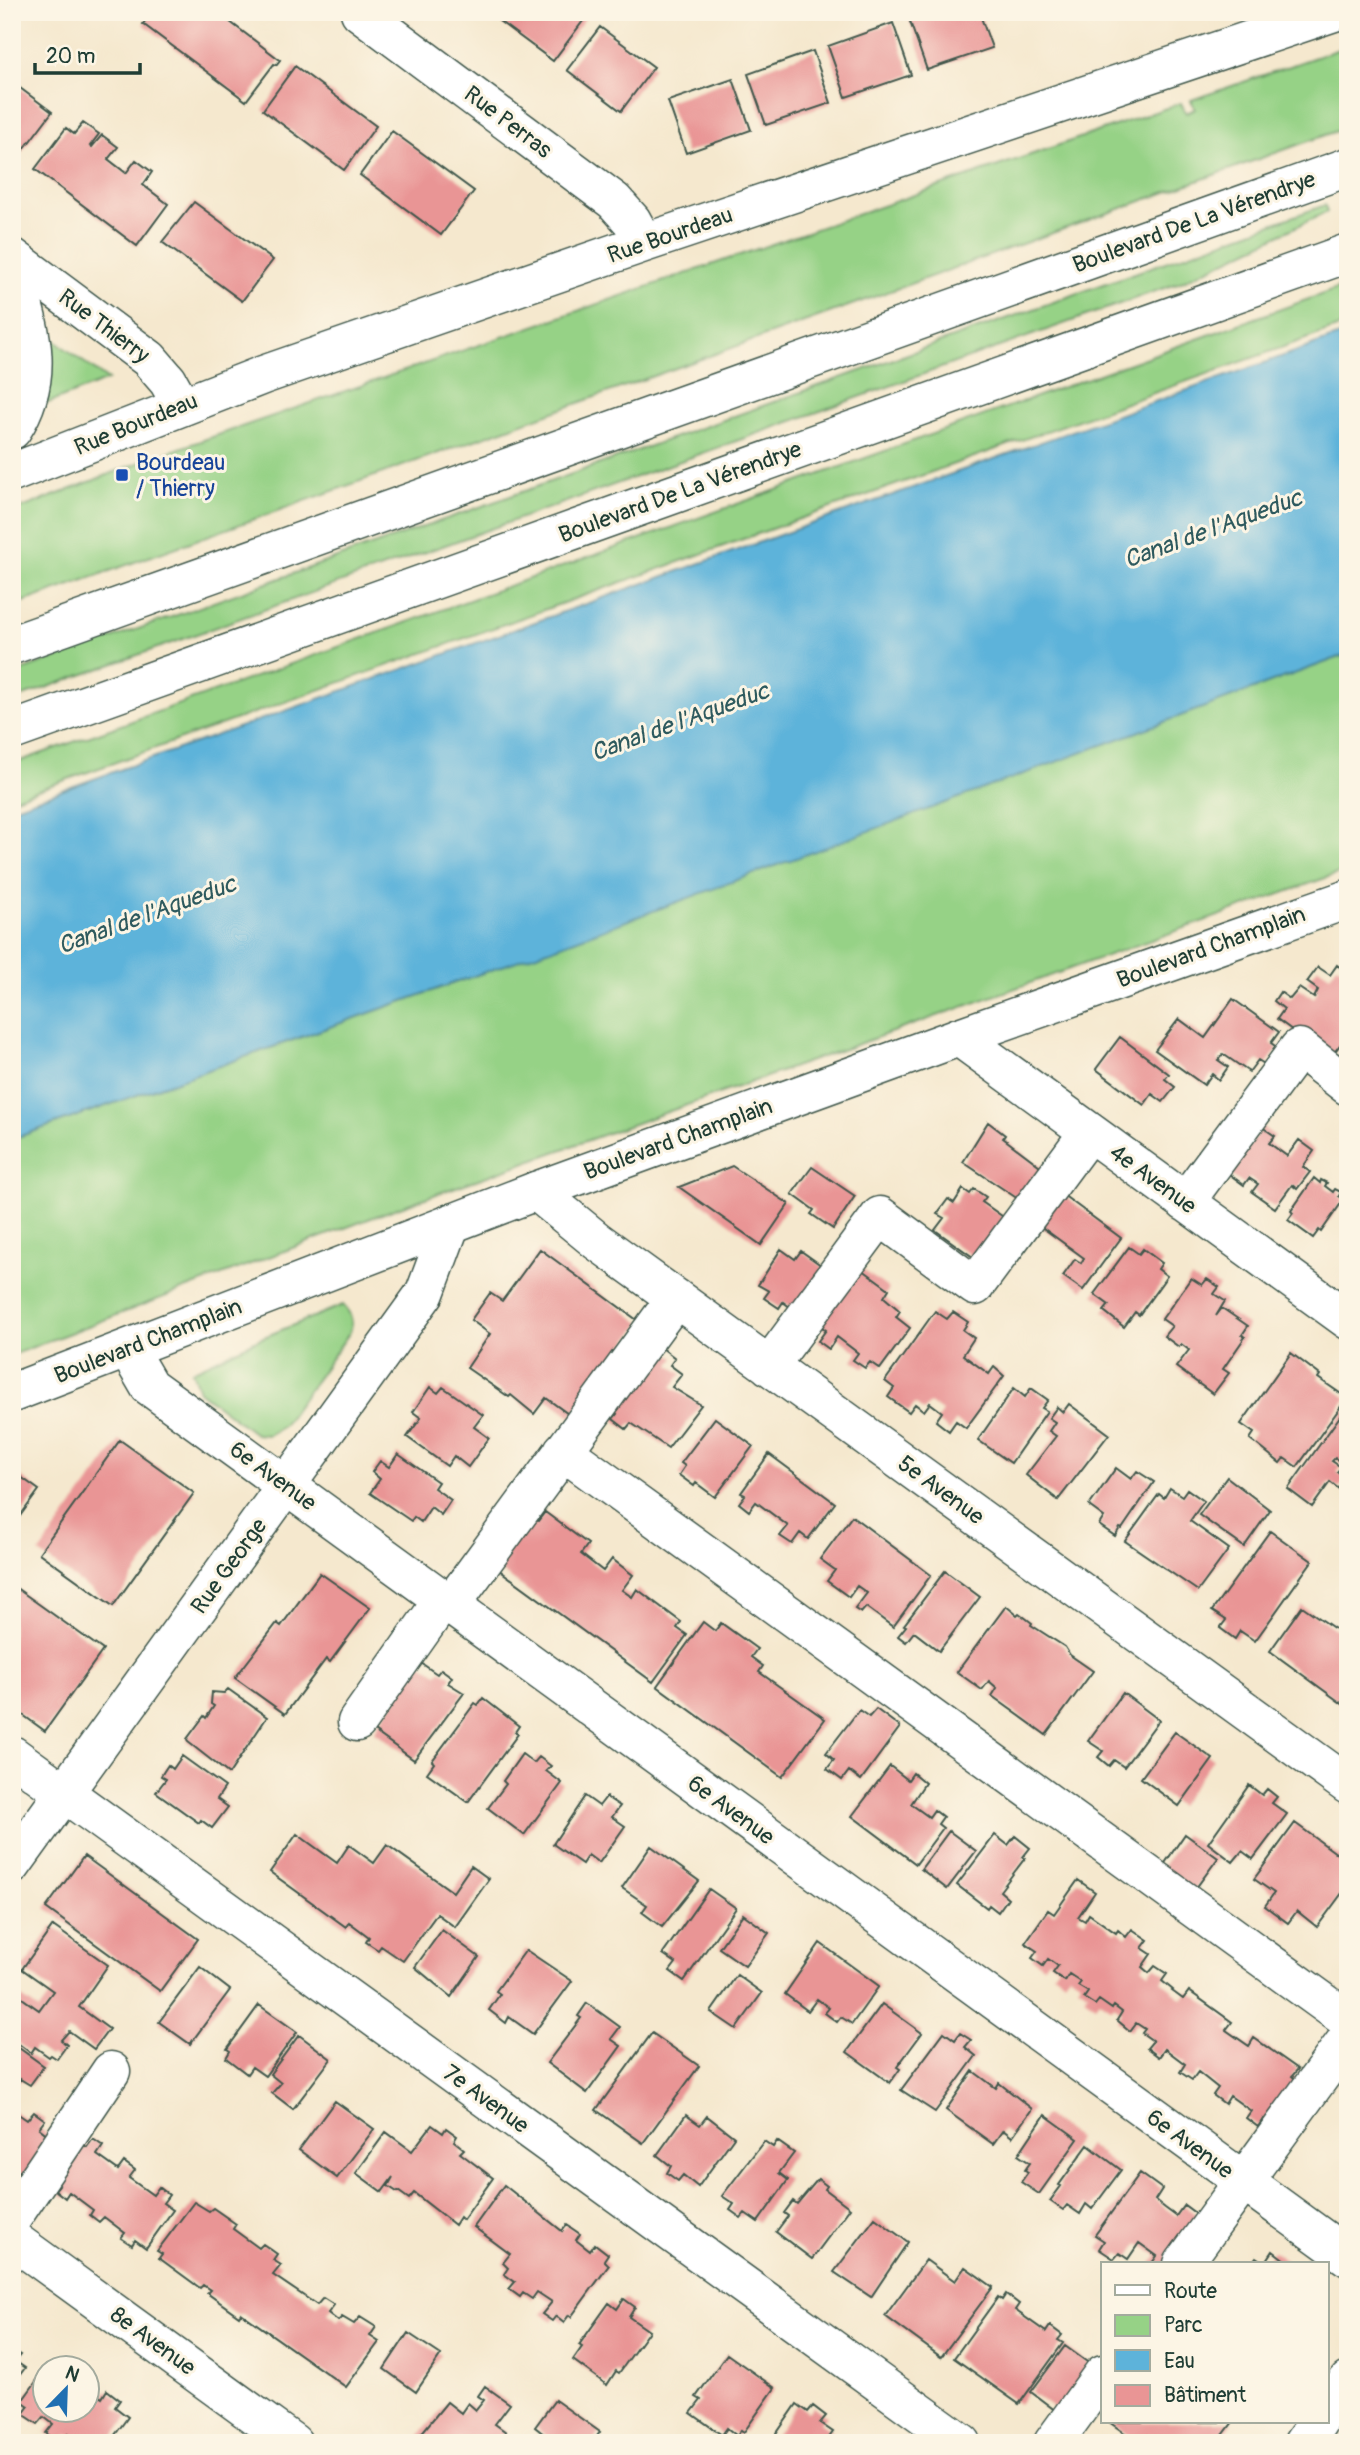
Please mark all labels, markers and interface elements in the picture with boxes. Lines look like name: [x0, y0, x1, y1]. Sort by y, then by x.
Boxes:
scale bar: [35, 32, 140, 76]
text: 20 m: [46, 43, 95, 70]
street label: Rue Perras: [458, 80, 558, 164]
street label: Boulevard De La Vérendrye: [1069, 164, 1320, 279]
street label: Rue Bourdeau: [604, 200, 736, 270]
street label: Rue Thierry: [53, 282, 155, 370]
street label: Rue Bourdeau: [70, 386, 202, 462]
street label: Boulevard De La Vérendrye: [555, 434, 806, 549]
place label: Bourdeau / Thierry: [136, 448, 225, 503]
marker: Bourdeau / Thierry: [114, 467, 130, 483]
water label: Canal de l'Aqueduc: [1120, 483, 1308, 575]
water label: Canal de l'Aqueduc: [587, 676, 775, 768]
water label: Canal de l'Aqueduc: [54, 869, 242, 961]
street label: Boulevard Champlain: [1113, 899, 1309, 995]
street label: Boulevard Champlain: [580, 1091, 776, 1187]
street label: 4e Avenue: [1104, 1138, 1203, 1221]
street label: Boulevard Champlain: [50, 1292, 246, 1390]
street label: 6e Avenue: [224, 1435, 323, 1518]
street label: 5e Avenue: [892, 1449, 990, 1531]
street label: Rue George: [185, 1512, 274, 1620]
street label: 6e Avenue: [682, 1769, 781, 1852]
street label: 7e Avenue: [437, 2058, 535, 2140]
street label: 6e Avenue: [1141, 2103, 1240, 2186]
legend: [1101, 2262, 1328, 2424]
text: Route: [1164, 2278, 1217, 2305]
street label: 8e Avenue: [105, 2300, 202, 2382]
text: Parc: [1164, 2312, 1203, 2339]
text: Eau: [1164, 2348, 1195, 2375]
north arrow: [32, 2354, 102, 2424]
text: N: [62, 2361, 83, 2388]
text: Bâtiment: [1164, 2382, 1247, 2409]

